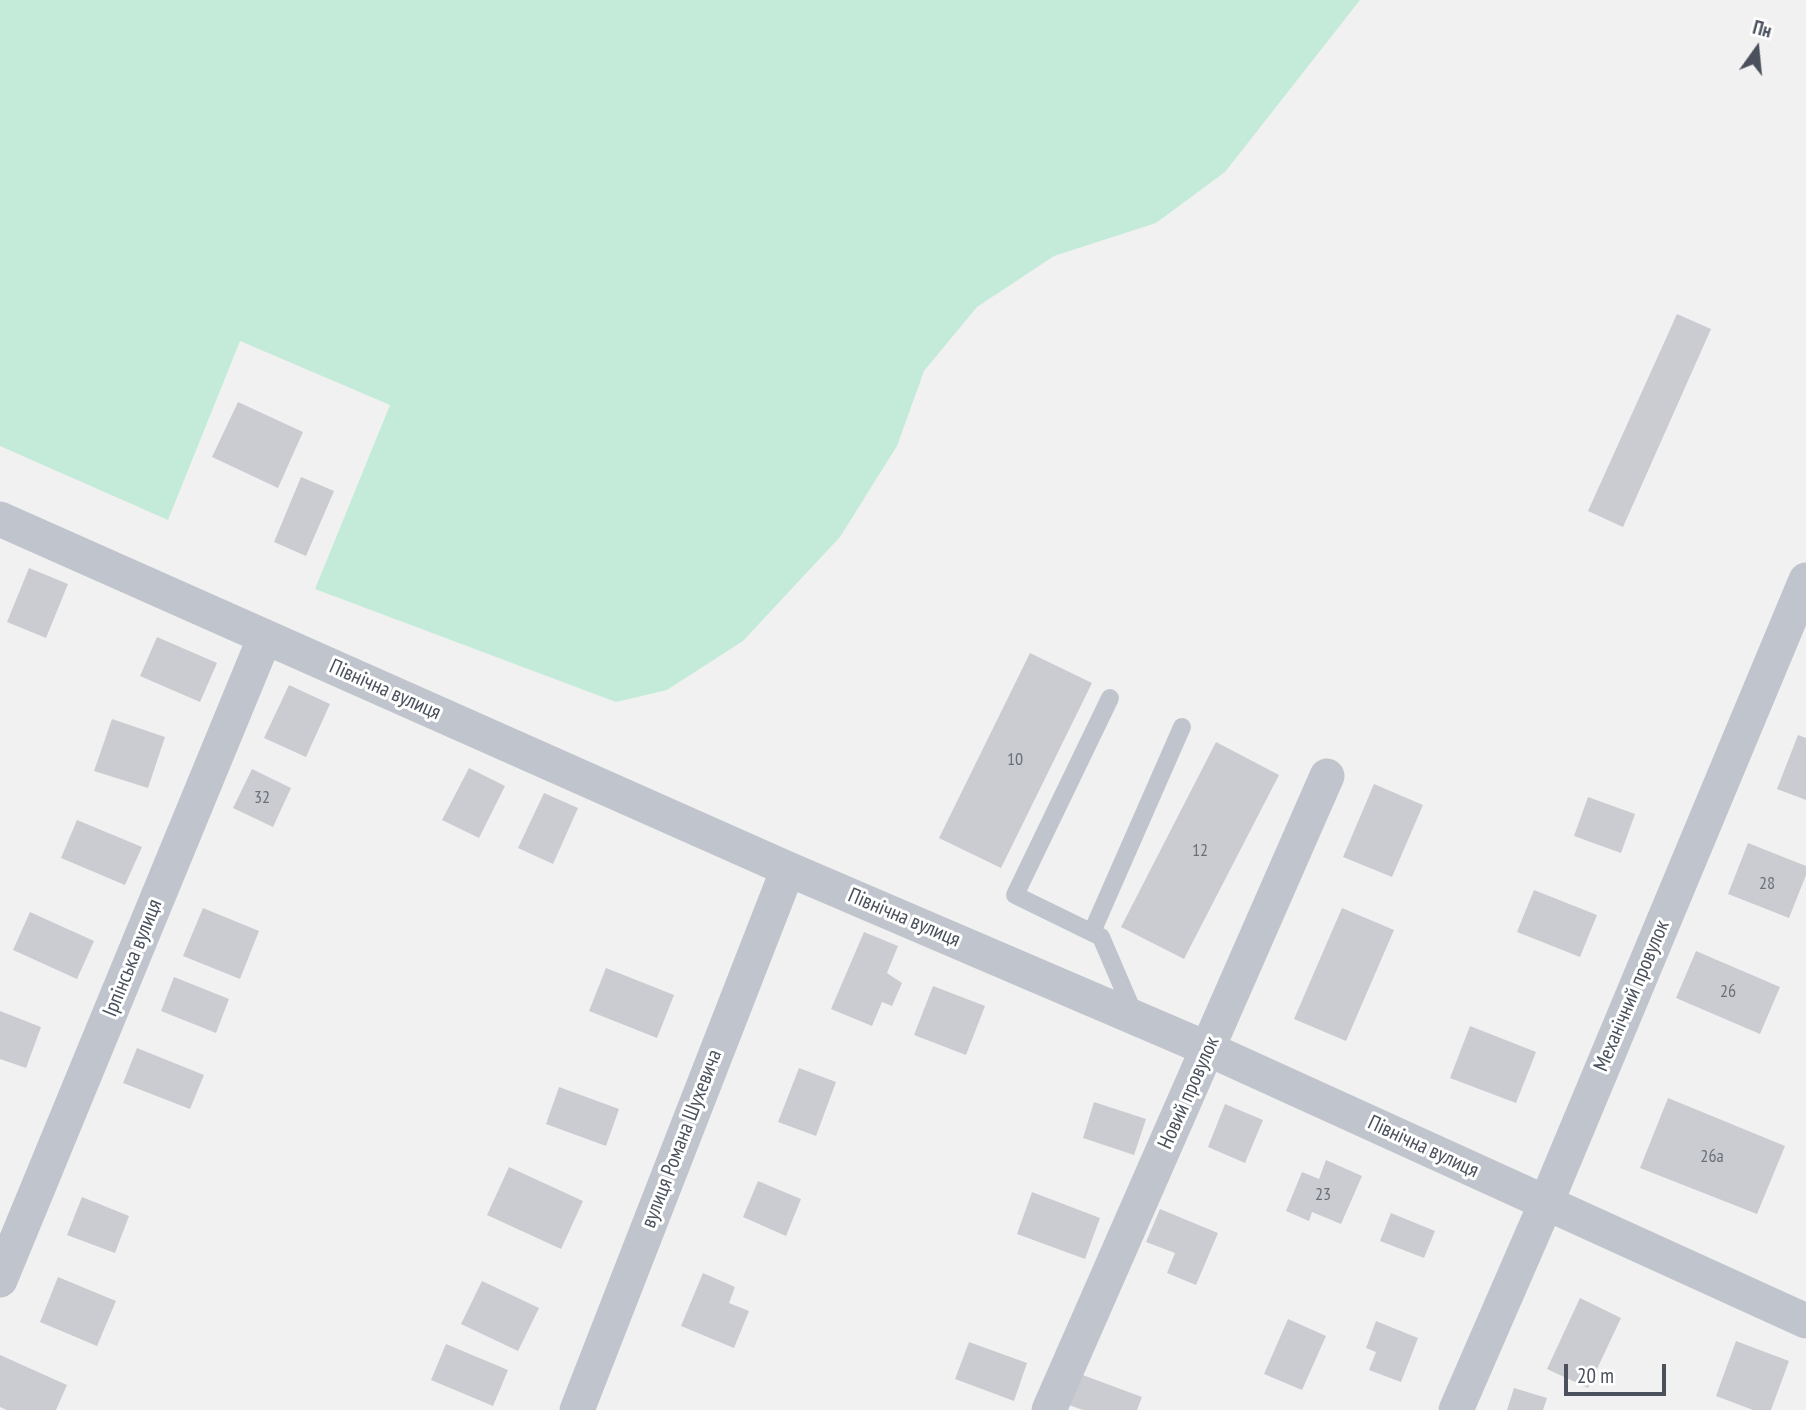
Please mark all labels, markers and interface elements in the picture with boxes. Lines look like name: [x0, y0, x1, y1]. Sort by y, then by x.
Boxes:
north arrow: [1722, 14, 1792, 84]
text: Пн: [1750, 15, 1774, 43]
street label: Північна вулиця: [325, 654, 445, 726]
house number: 10: [1007, 749, 1023, 771]
house number: 32: [254, 787, 270, 809]
house number: 12: [1192, 840, 1208, 862]
house number: 28: [1759, 873, 1775, 895]
street label: Північна вулиця: [844, 883, 964, 953]
street label: Ірпінська вулиця: [98, 896, 168, 1020]
street label: Механічний провулок: [1589, 917, 1675, 1075]
house number: 26: [1720, 981, 1736, 1003]
street label: Новий провулок: [1153, 1033, 1225, 1153]
street label: вулиця Романа Шухевича: [636, 1046, 728, 1232]
street label: Північна вулиця: [1364, 1110, 1482, 1184]
house number: 26а: [1700, 1146, 1724, 1168]
house number: 23: [1315, 1184, 1331, 1206]
scale bar: [1568, 1350, 1670, 1394]
text: 20 m: [1577, 1362, 1614, 1389]

